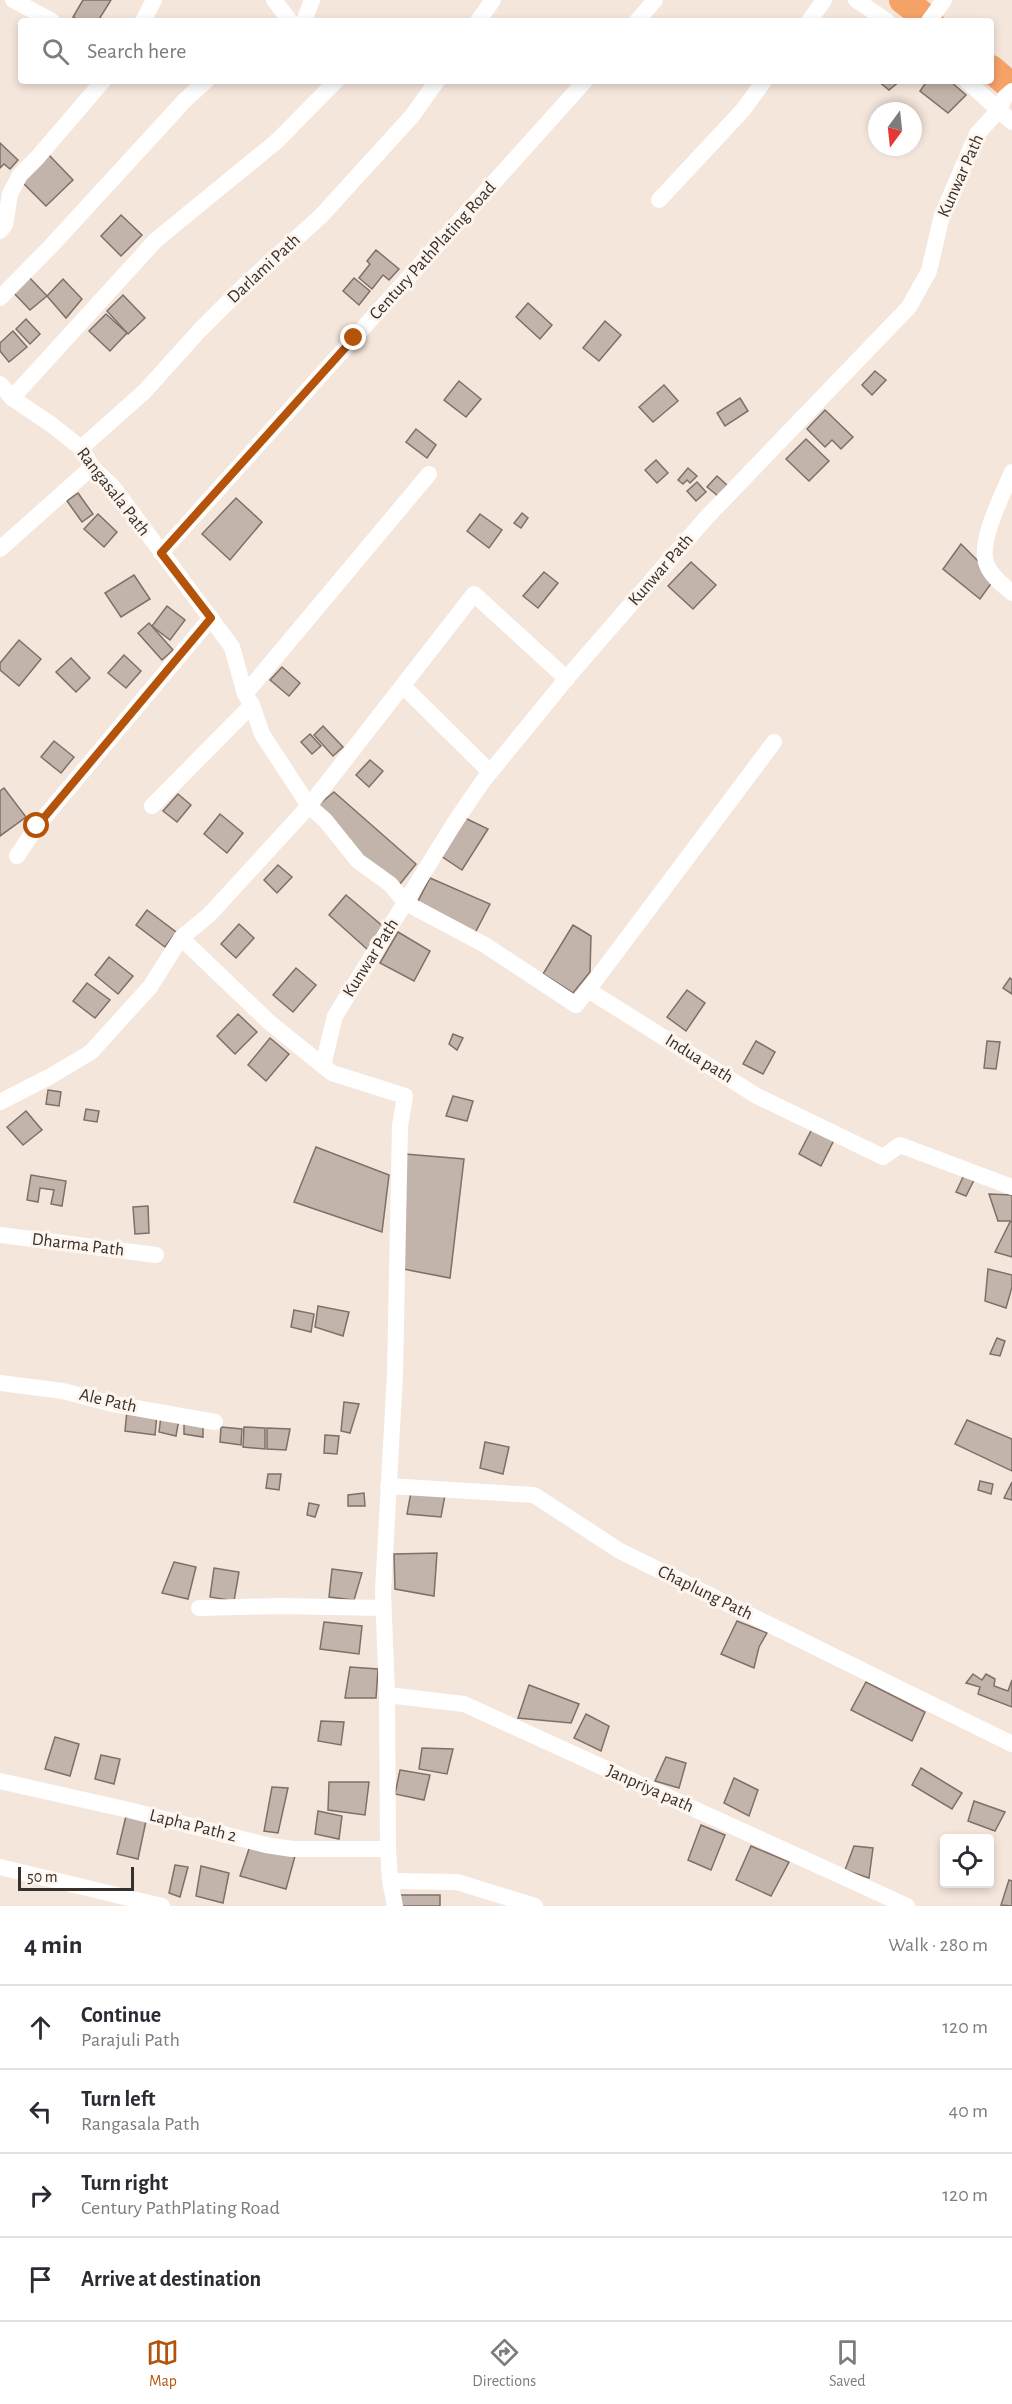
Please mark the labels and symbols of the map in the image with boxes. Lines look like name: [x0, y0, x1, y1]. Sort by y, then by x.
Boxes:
north arrow: [868, 102, 922, 156]
street label: Kunwar Path: [935, 132, 987, 220]
street label: Century PathPlating Road: [366, 178, 500, 324]
street label: Darlami Path: [224, 231, 304, 307]
route end: [340, 324, 366, 350]
street label: Rangasala Path: [73, 444, 153, 540]
street label: Kunwar Path: [625, 531, 697, 609]
route start: [23, 812, 49, 838]
street label: Kunwar Path: [340, 916, 402, 1000]
street label: Indua path: [662, 1031, 736, 1087]
street label: Dharma Path: [31, 1230, 125, 1260]
street label: Ale Path: [78, 1386, 138, 1416]
street label: Chaplung Path: [655, 1562, 755, 1624]
street label: Janpriya path: [604, 1762, 696, 1816]
street label: Lapha Path 2: [148, 1806, 238, 1846]
scale bar: [18, 1864, 134, 1892]

